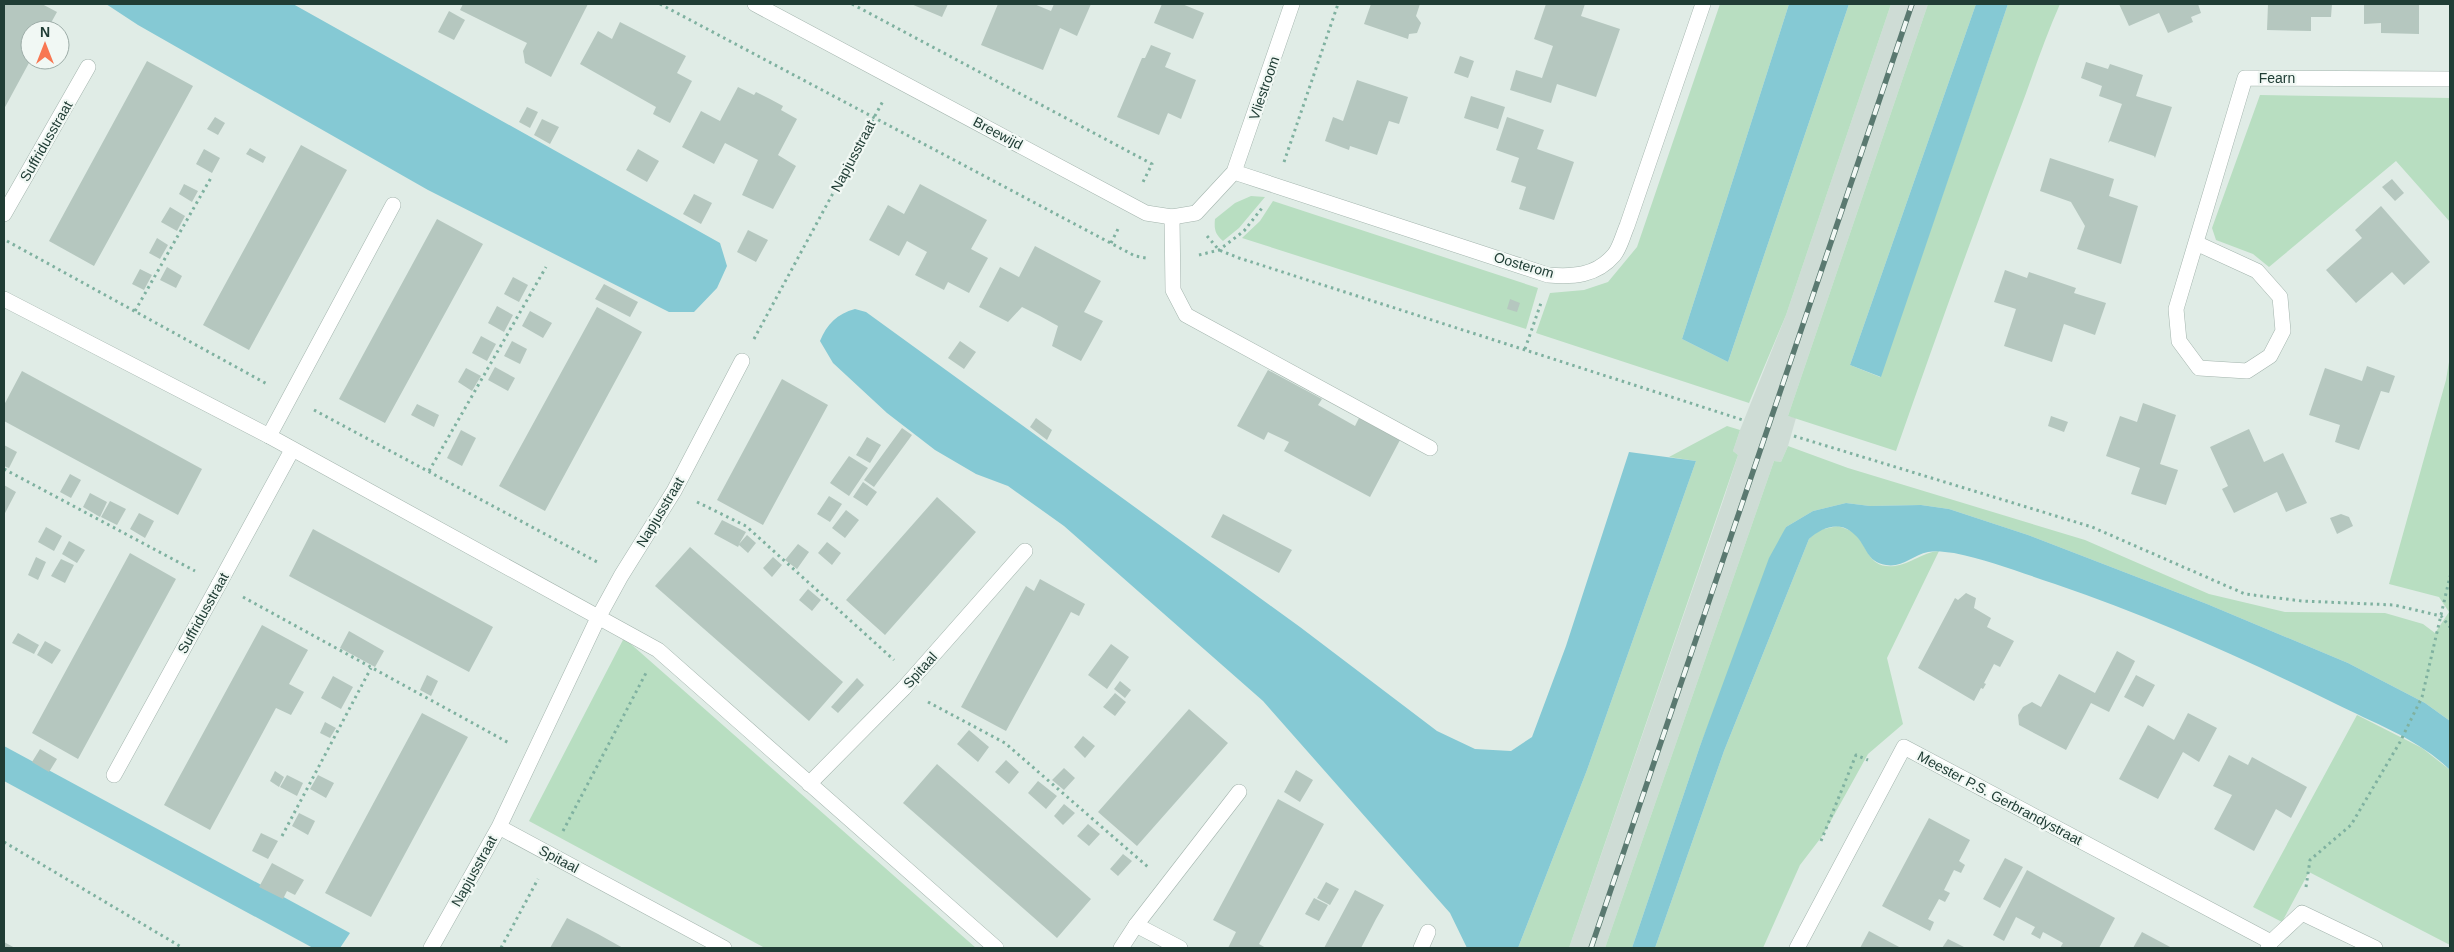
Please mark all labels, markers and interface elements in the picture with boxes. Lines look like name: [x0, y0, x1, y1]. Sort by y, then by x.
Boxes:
north arrow: [20, 20, 70, 70]
text: N: [40, 24, 50, 40]
street label: Vliestroom: [1246, 54, 1282, 122]
street label: Fearn: [2259, 70, 2295, 86]
street label: Suffridusstraat: [17, 98, 75, 184]
street label: Breewijd: [971, 113, 1025, 153]
street label: Napjusstraat: [827, 117, 879, 194]
street label: Oosterom: [1492, 249, 1556, 281]
street label: Napjusstraat: [633, 474, 687, 550]
street label: Suffridusstraat: [174, 570, 232, 656]
street label: Spitaal: [900, 649, 940, 691]
street label: Meester P.S. Gerbrandystraat: [1915, 748, 2085, 848]
street label: Napjusstraat: [448, 833, 500, 909]
street label: Spitaal: [536, 842, 582, 876]

